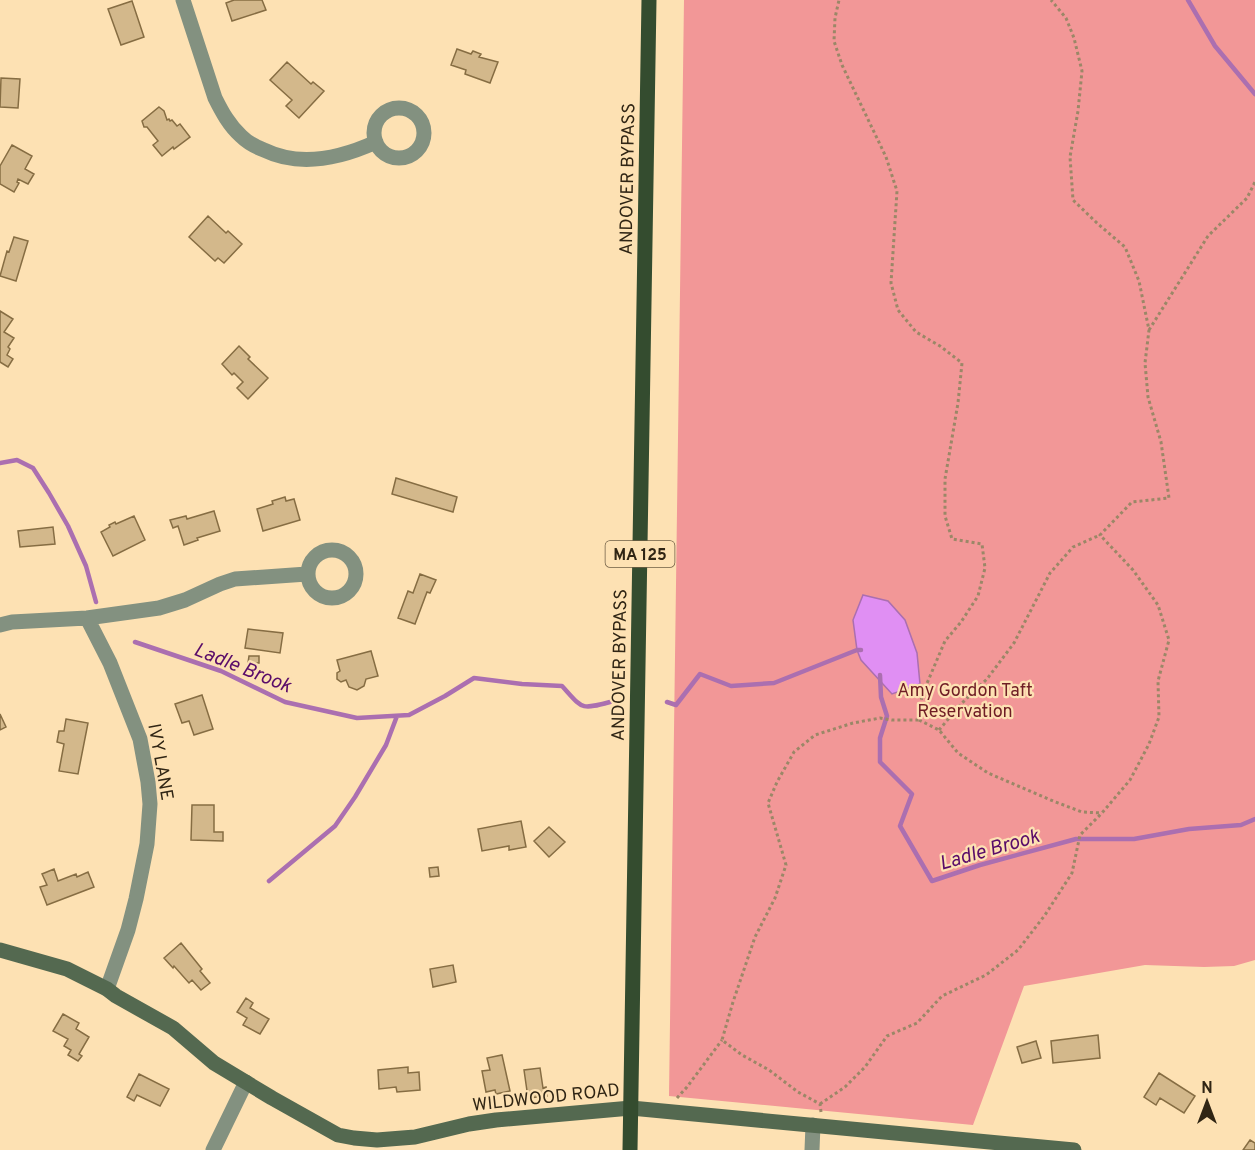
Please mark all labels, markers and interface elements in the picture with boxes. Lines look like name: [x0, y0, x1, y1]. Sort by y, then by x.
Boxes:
street label: ANDOVER BYPASS: [616, 103, 641, 255]
road number: MA 125: [606, 541, 674, 567]
street label: ANDOVER BYPASS: [608, 589, 633, 741]
water label: Ladle Brook: [190, 637, 296, 701]
park label: Amy Gordon Taft Reservation: [897, 680, 1033, 724]
street label: IVY LANE: [141, 722, 178, 802]
water label: Ladle Brook: [936, 824, 1044, 878]
north arrow: [1177, 1072, 1237, 1132]
street label: WILDWOOD ROAD: [471, 1079, 621, 1118]
text: N: [1201, 1079, 1213, 1099]

